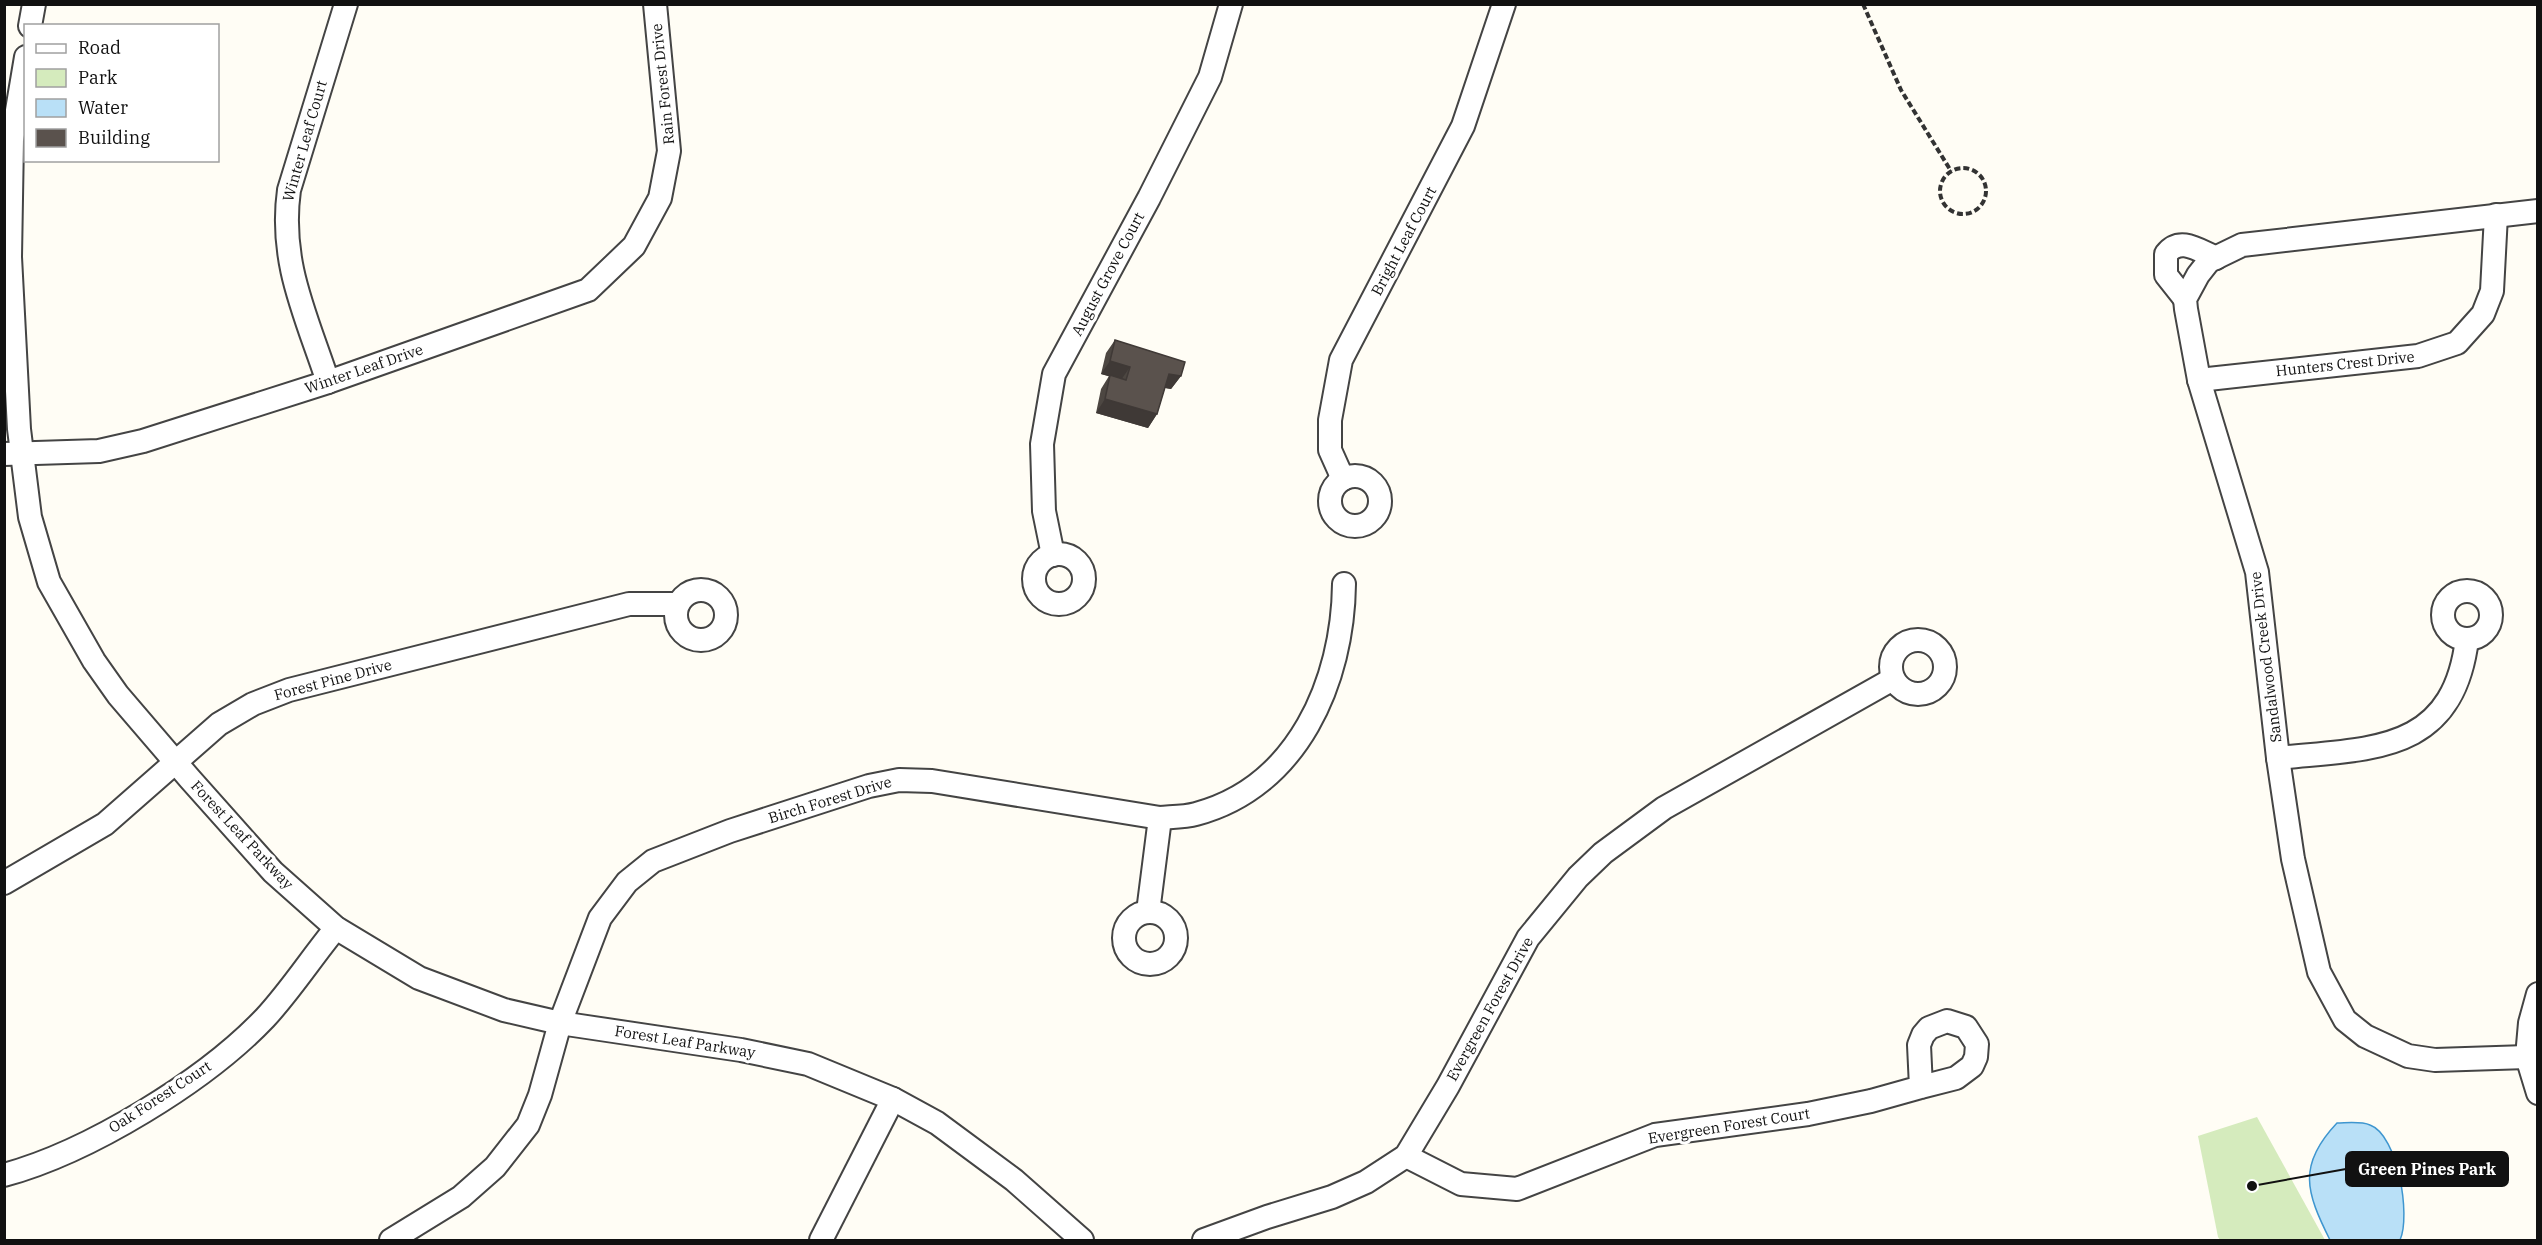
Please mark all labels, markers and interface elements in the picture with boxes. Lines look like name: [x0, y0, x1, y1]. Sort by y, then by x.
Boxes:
street label: Rain Forest Drive: [647, 22, 678, 146]
legend: [24, 24, 219, 162]
text: Road: [78, 36, 121, 59]
text: Park: [78, 66, 118, 89]
street label: Winter Leaf Court: [278, 78, 331, 204]
text: Water: [78, 96, 128, 119]
text: Building: [78, 126, 150, 149]
street label: Bright Leaf Court: [1367, 183, 1440, 299]
street label: August Grove Court: [1067, 209, 1148, 339]
street label: Winter Leaf Drive: [302, 339, 425, 398]
street label: Hunters Crest Drive: [2275, 347, 2415, 380]
street label: Sandalwood Creek Drive: [2246, 570, 2285, 744]
street label: Forest Pine Drive: [272, 655, 394, 704]
street label: Birch Forest Drive: [766, 772, 894, 827]
street label: Forest Leaf Parkway: [187, 776, 298, 893]
street label: Evergreen Forest Drive: [1442, 933, 1537, 1084]
street label: Forest Leaf Parkway: [613, 1021, 757, 1062]
street label: Oak Forest Court: [105, 1056, 215, 1137]
street label: Evergreen Forest Court: [1647, 1103, 1811, 1148]
callout: Green Pines Park: [2346, 1152, 2508, 1186]
text: Green Pines Park: [2358, 1159, 2496, 1179]

